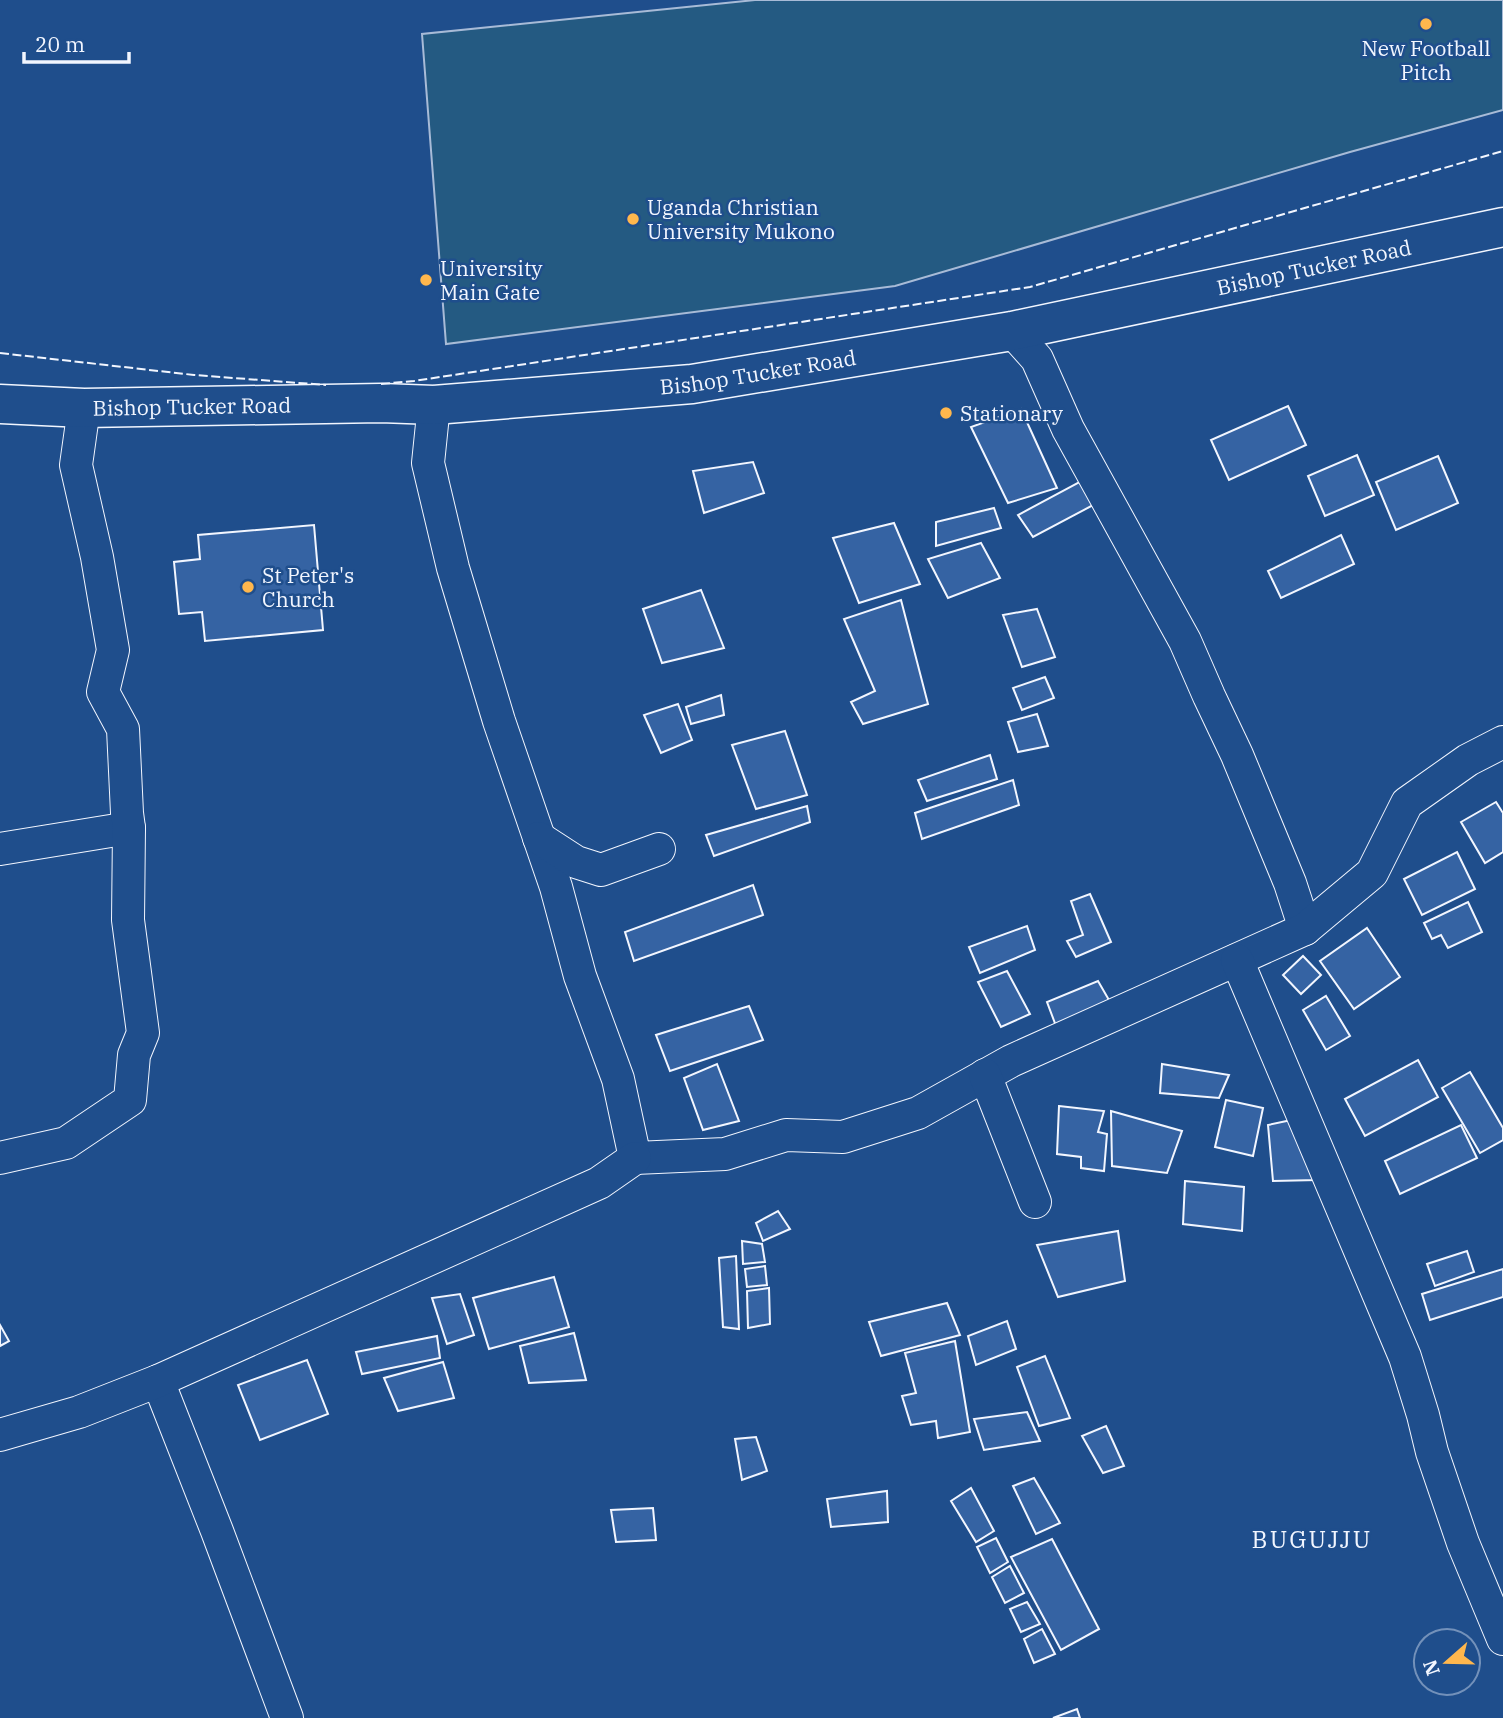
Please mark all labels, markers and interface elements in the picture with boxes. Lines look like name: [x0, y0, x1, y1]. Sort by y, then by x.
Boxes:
marker: New Football Pitch: [1418, 16, 1434, 32]
scale bar: [24, 21, 130, 65]
text: 20 m: [35, 30, 85, 58]
place label: New Football Pitch: [1361, 34, 1491, 86]
place label: Uganda Christian University Mukono: [647, 193, 835, 245]
marker: Uganda Christian University Mukono: [625, 211, 641, 227]
street label: Bishop Tucker Road: [1214, 233, 1414, 301]
place label: University Main Gate: [440, 254, 543, 306]
marker: University Main Gate: [418, 272, 434, 288]
street label: Bishop Tucker Road: [659, 343, 858, 401]
street label: Bishop Tucker Road: [93, 391, 291, 422]
place label: Stationary: [960, 399, 1064, 427]
marker: Stationary: [938, 405, 954, 421]
place label: St Peter's Church: [262, 561, 354, 613]
marker: St Peter's Church: [240, 579, 256, 595]
district label: BUGUJJU: [1252, 1523, 1372, 1555]
north arrow: [1412, 1627, 1482, 1697]
text: N: [1417, 1657, 1445, 1679]

